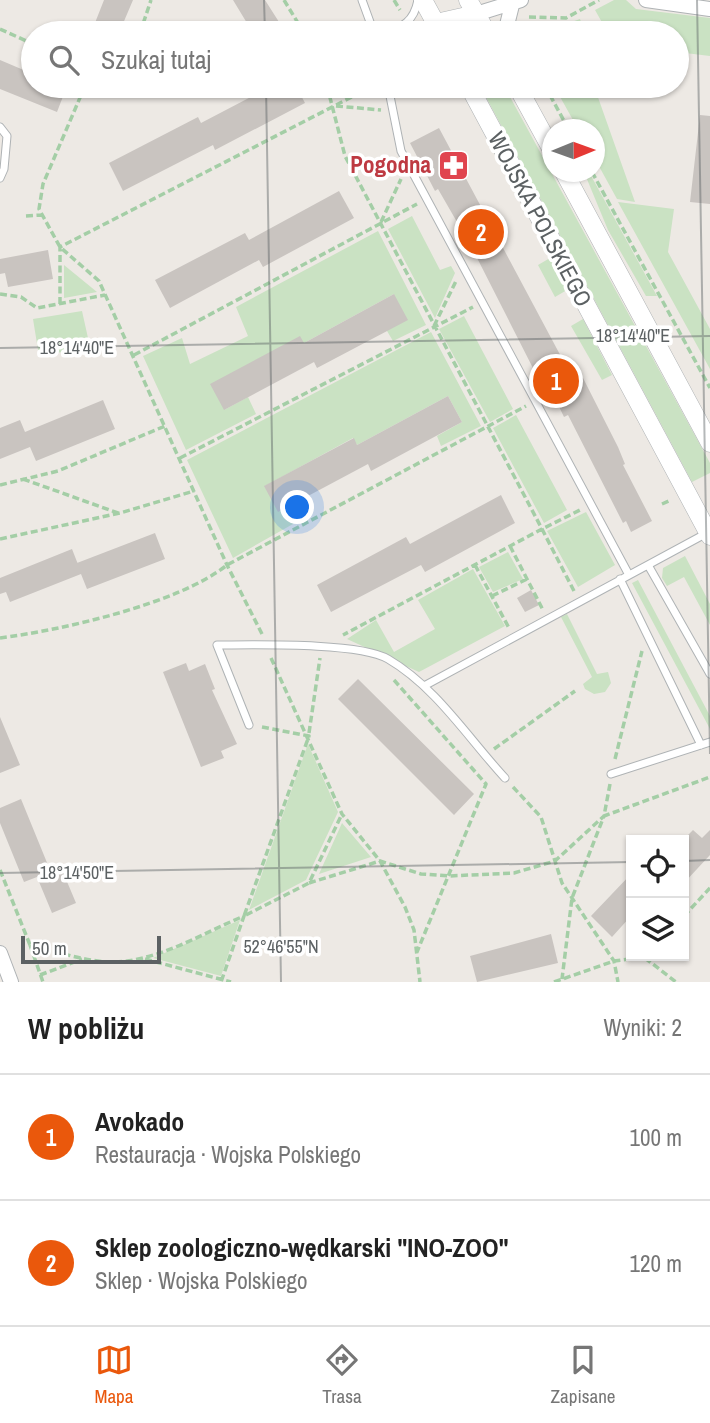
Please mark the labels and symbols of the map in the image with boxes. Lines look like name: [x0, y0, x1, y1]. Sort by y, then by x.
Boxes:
north arrow: [542, 119, 605, 182]
street label: WOJSKA POLSKIEGO: [481, 126, 600, 312]
pharmacy icon: Pogodna: [437, 148, 471, 182]
place label: Pogodna: [350, 149, 432, 180]
pin: 2: [458, 206, 504, 258]
text: 18°14'40"E: [596, 323, 670, 348]
text: 18°14'40"E: [40, 335, 114, 360]
pin: 1: [533, 355, 579, 407]
your location: [280, 490, 314, 524]
text: 18°14'50"E: [40, 860, 114, 885]
scale bar: [21, 933, 161, 965]
text: 52°46'55"N: [243, 934, 319, 959]

